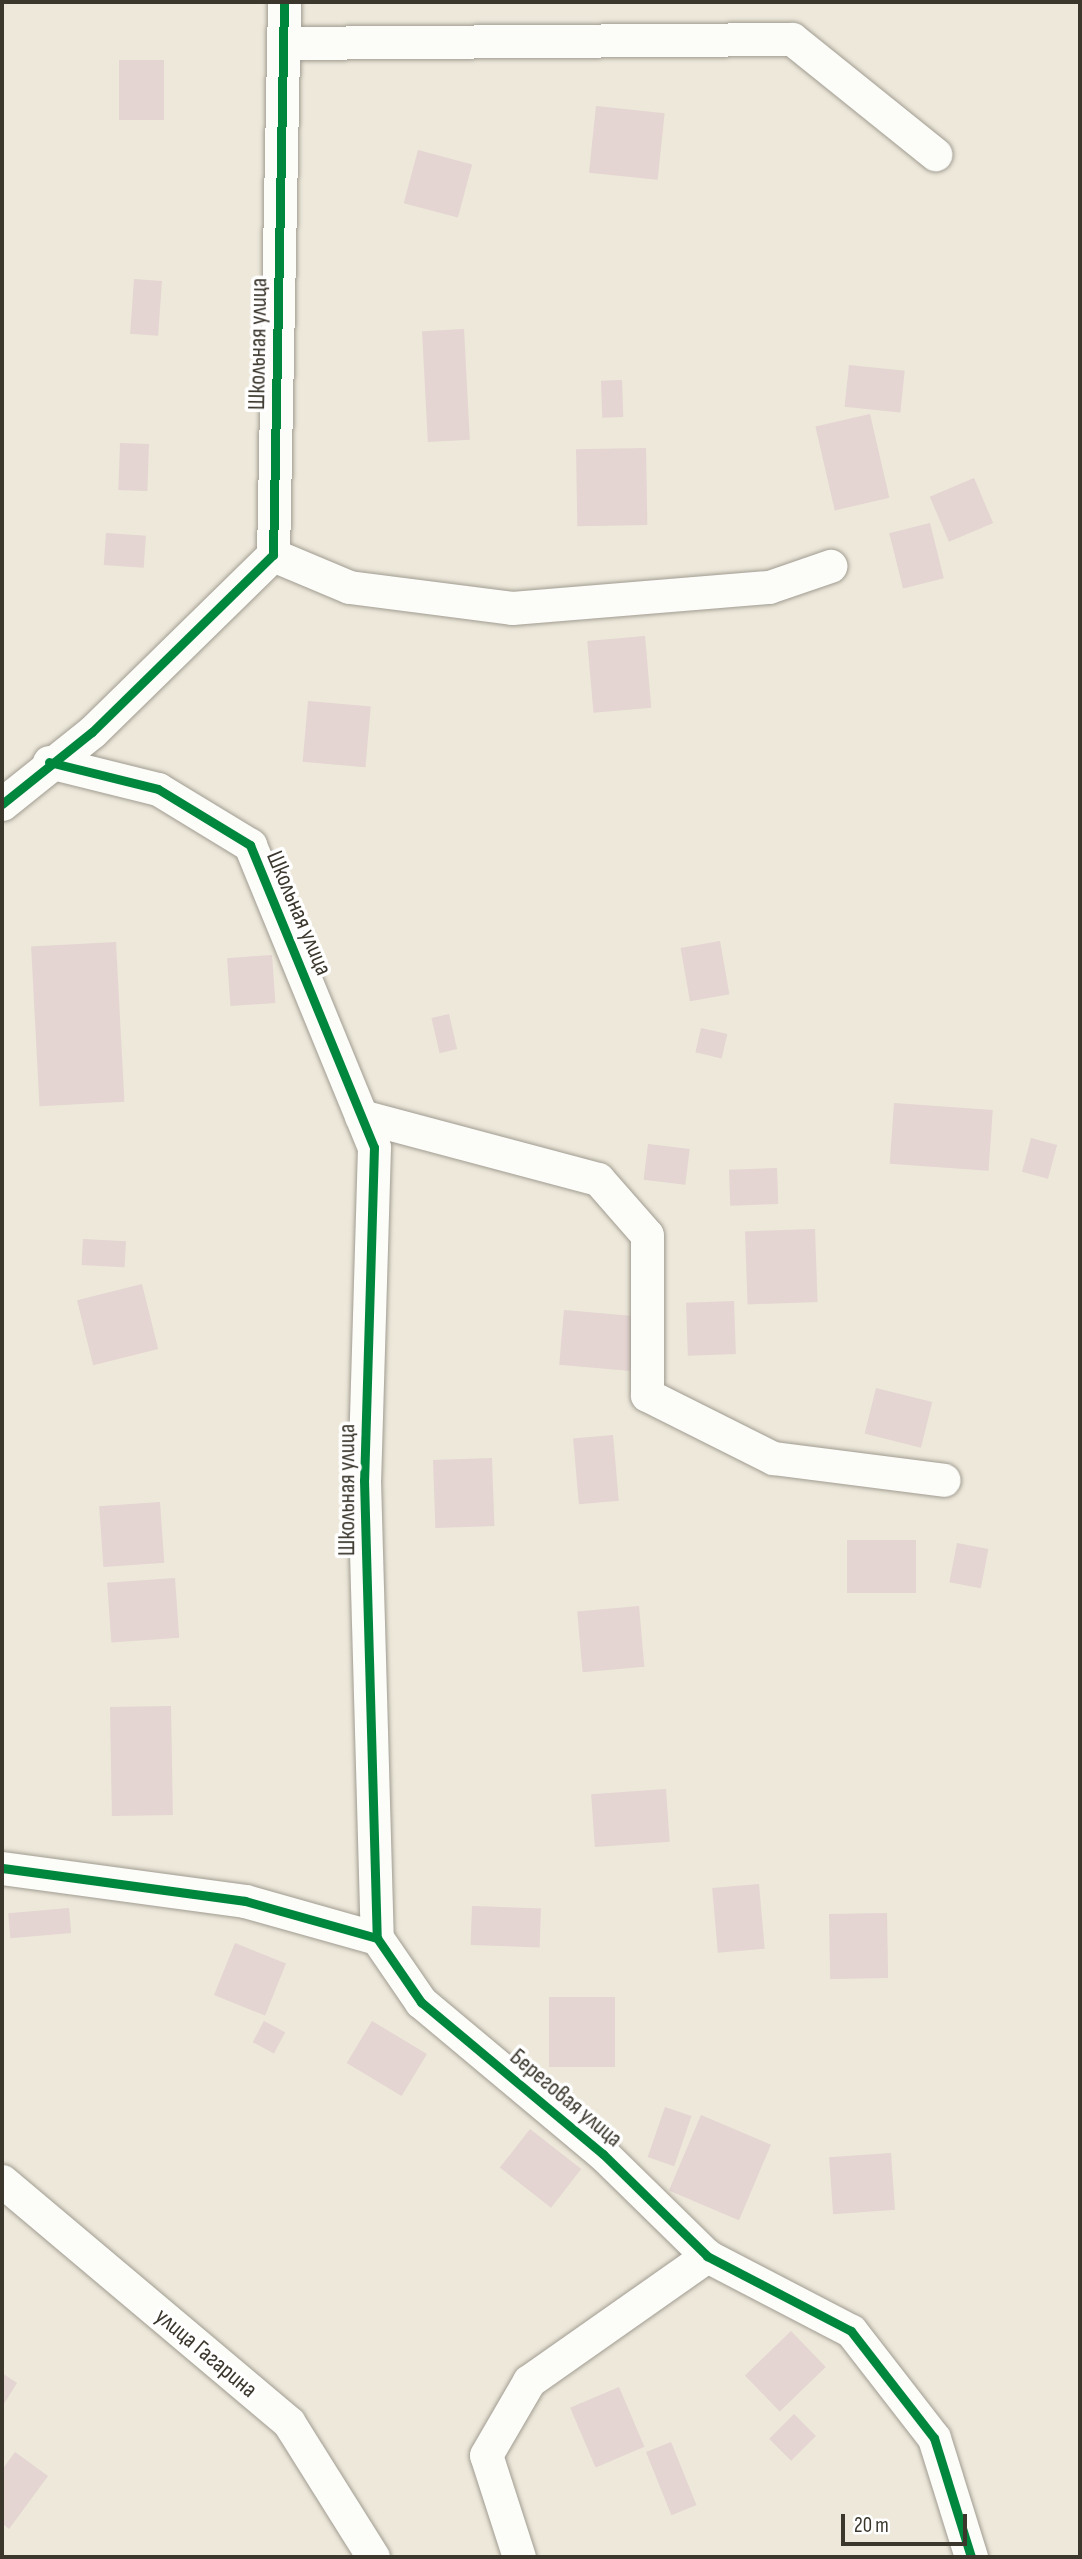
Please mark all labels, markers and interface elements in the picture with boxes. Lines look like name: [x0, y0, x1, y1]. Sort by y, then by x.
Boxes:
street label: Школьная улица: [242, 278, 274, 410]
street label: Школьная улица: [260, 847, 338, 979]
street label: Школьная улица: [333, 1424, 361, 1556]
street label: Береговая улица: [504, 2043, 628, 2153]
street label: улица Гагарина: [149, 2302, 263, 2404]
scale bar: [844, 2500, 970, 2544]
text: 20 m: [854, 2513, 889, 2538]

